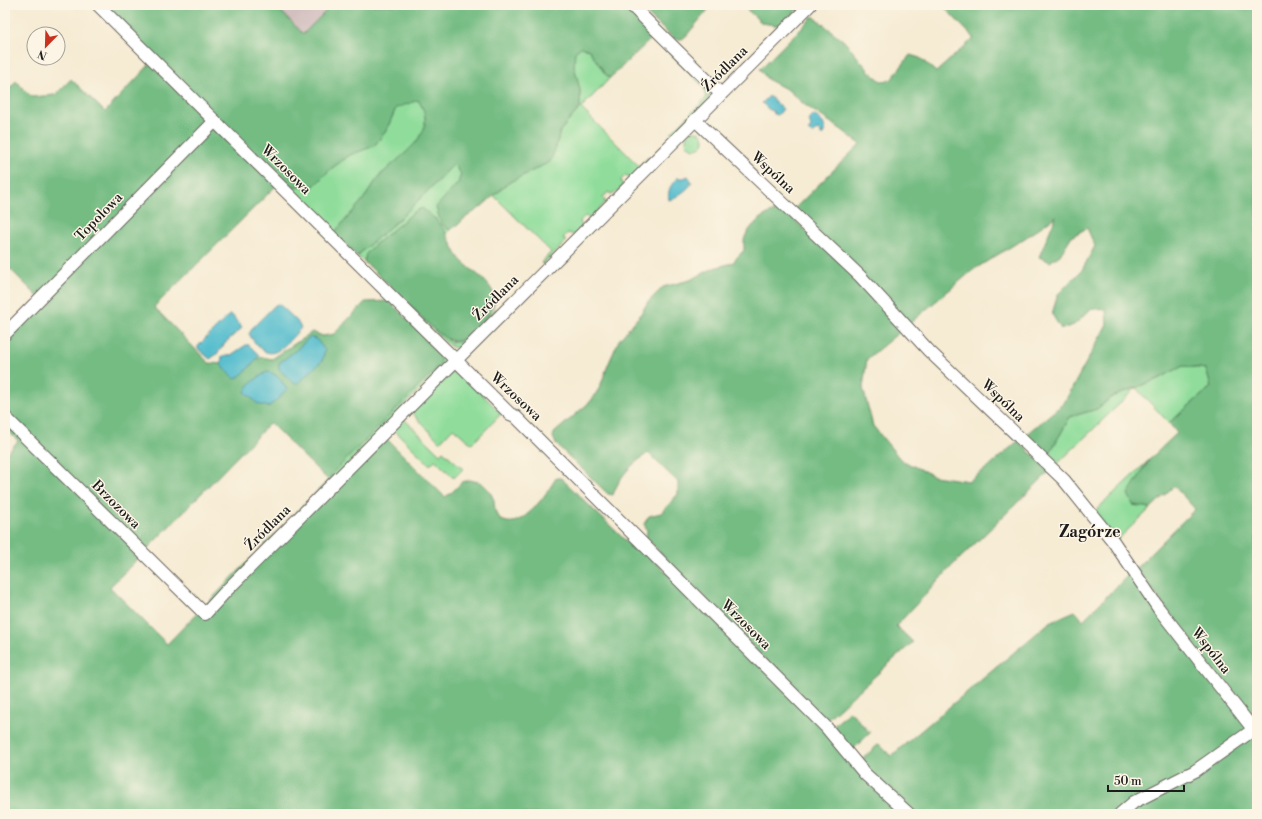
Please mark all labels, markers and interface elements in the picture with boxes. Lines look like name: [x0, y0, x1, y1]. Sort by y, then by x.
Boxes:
north arrow: [26, 26, 66, 66]
street label: Źródlana: [697, 40, 752, 96]
text: N: [35, 46, 49, 62]
street label: Wrzosowa: [257, 141, 315, 199]
street label: Wspólna: [747, 147, 799, 198]
street label: Topolowa: [71, 188, 127, 245]
street label: Źródlana: [468, 269, 523, 325]
street label: Wrzosowa: [486, 368, 546, 426]
street label: Wspólna: [977, 375, 1029, 427]
street label: Brzozowa: [87, 476, 145, 534]
street label: Źródlana: [240, 499, 295, 555]
district label: Zagórze: [1059, 522, 1121, 542]
street label: Wrzosowa: [717, 596, 775, 654]
street label: Wspólna: [1187, 624, 1235, 678]
scale bar: [1108, 767, 1184, 793]
text: 50 m: [1114, 774, 1142, 789]

